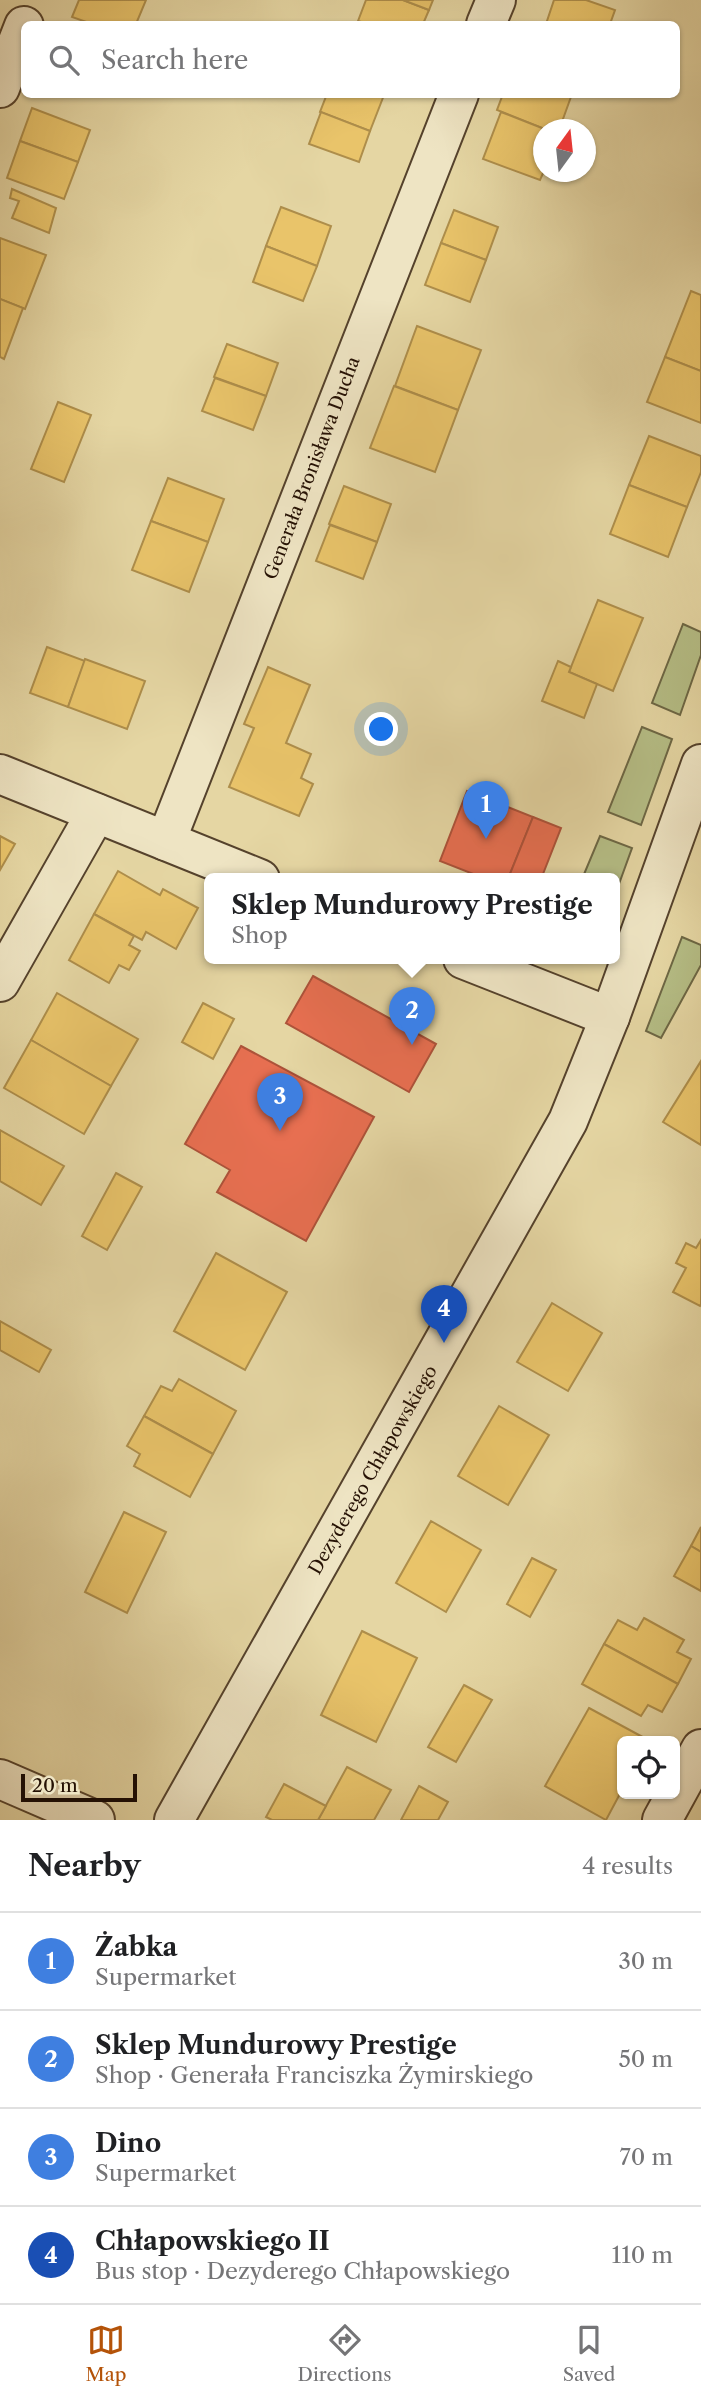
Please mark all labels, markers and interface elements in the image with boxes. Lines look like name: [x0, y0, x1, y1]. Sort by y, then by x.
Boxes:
search box: [21, 21, 680, 98]
icon: search: [45, 41, 83, 79]
text: Search here: [101, 44, 248, 76]
north arrow: [533, 119, 596, 182]
street label: Generała Bronisława Ducha: [259, 353, 365, 582]
your location: [364, 712, 398, 746]
pin: 1: [463, 781, 509, 839]
popup: [204, 873, 620, 964]
text: Sklep Mundurowy Prestige: [231, 889, 593, 921]
text: Shop: [231, 921, 288, 949]
pin: 2: [389, 987, 435, 1045]
pin: 3: [257, 1073, 303, 1131]
pin: 4: [421, 1285, 467, 1343]
street label: Dezyderego Chłapowskiego: [304, 1362, 442, 1578]
map controls: [617, 1736, 680, 1799]
button: locate: [617, 1736, 680, 1799]
scale bar: [21, 1771, 136, 1803]
text: 20 m: [32, 1774, 78, 1797]
text: Nearby: [28, 1847, 141, 1884]
text: 4 results: [582, 1852, 673, 1880]
text: Żabka: [95, 1931, 178, 1963]
text: 1: [46, 1947, 56, 1975]
text: 30 m: [618, 1947, 673, 1975]
text: Supermarket: [95, 1963, 236, 1991]
text: Sklep Mundurowy Prestige: [95, 2029, 457, 2061]
text: 2: [44, 2045, 58, 2073]
text: 50 m: [618, 2045, 673, 2073]
text: Shop · Generała Franciszka Żymirskiego: [95, 2061, 533, 2089]
text: Dino: [95, 2127, 161, 2159]
text: 3: [45, 2143, 58, 2171]
text: 70 m: [620, 2143, 673, 2171]
text: Supermarket: [95, 2159, 236, 2187]
text: Chłapowskiego II: [95, 2225, 330, 2257]
text: 4: [44, 2241, 58, 2269]
text: 110 m: [612, 2241, 673, 2269]
text: Bus stop · Dezyderego Chłapowskiego: [95, 2257, 510, 2285]
tab: Map: [86, 2321, 126, 2386]
tab: Directions: [298, 2321, 391, 2386]
tab: Saved: [563, 2321, 615, 2386]

